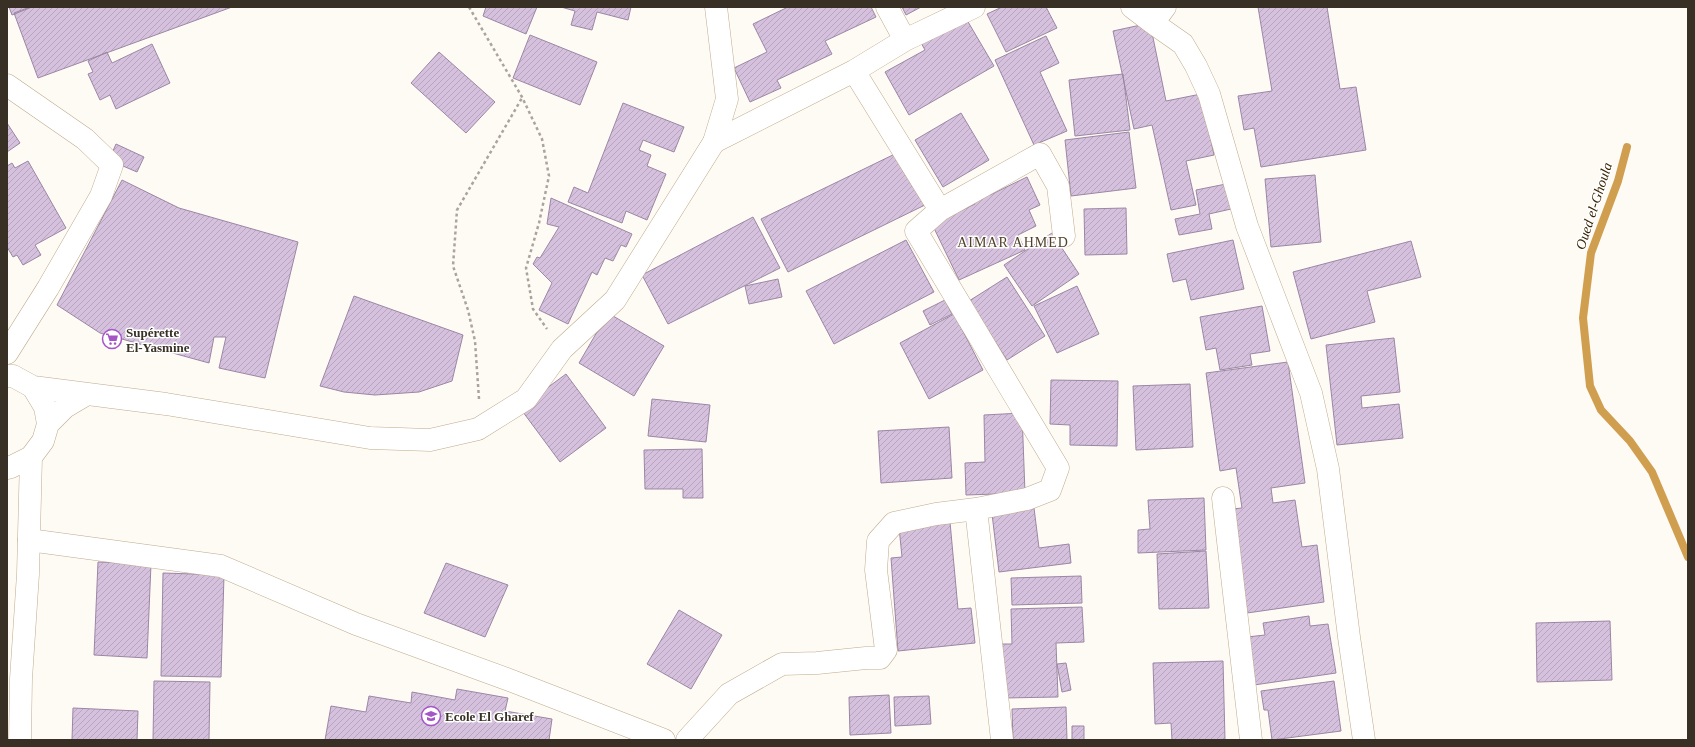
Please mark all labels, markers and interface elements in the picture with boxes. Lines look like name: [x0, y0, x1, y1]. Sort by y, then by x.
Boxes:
water label: Oued el-Ghoula: [1573, 161, 1615, 251]
district label: AIMAR AHMED: [957, 235, 1069, 250]
place label: Supérette El-Yasmine: [126, 325, 190, 355]
supermarket icon: Supérette El-Yasmine: [101, 328, 123, 350]
school or university icon: Ecole El Gharef: [420, 705, 442, 727]
place label: Ecole El Gharef: [445, 709, 534, 724]

